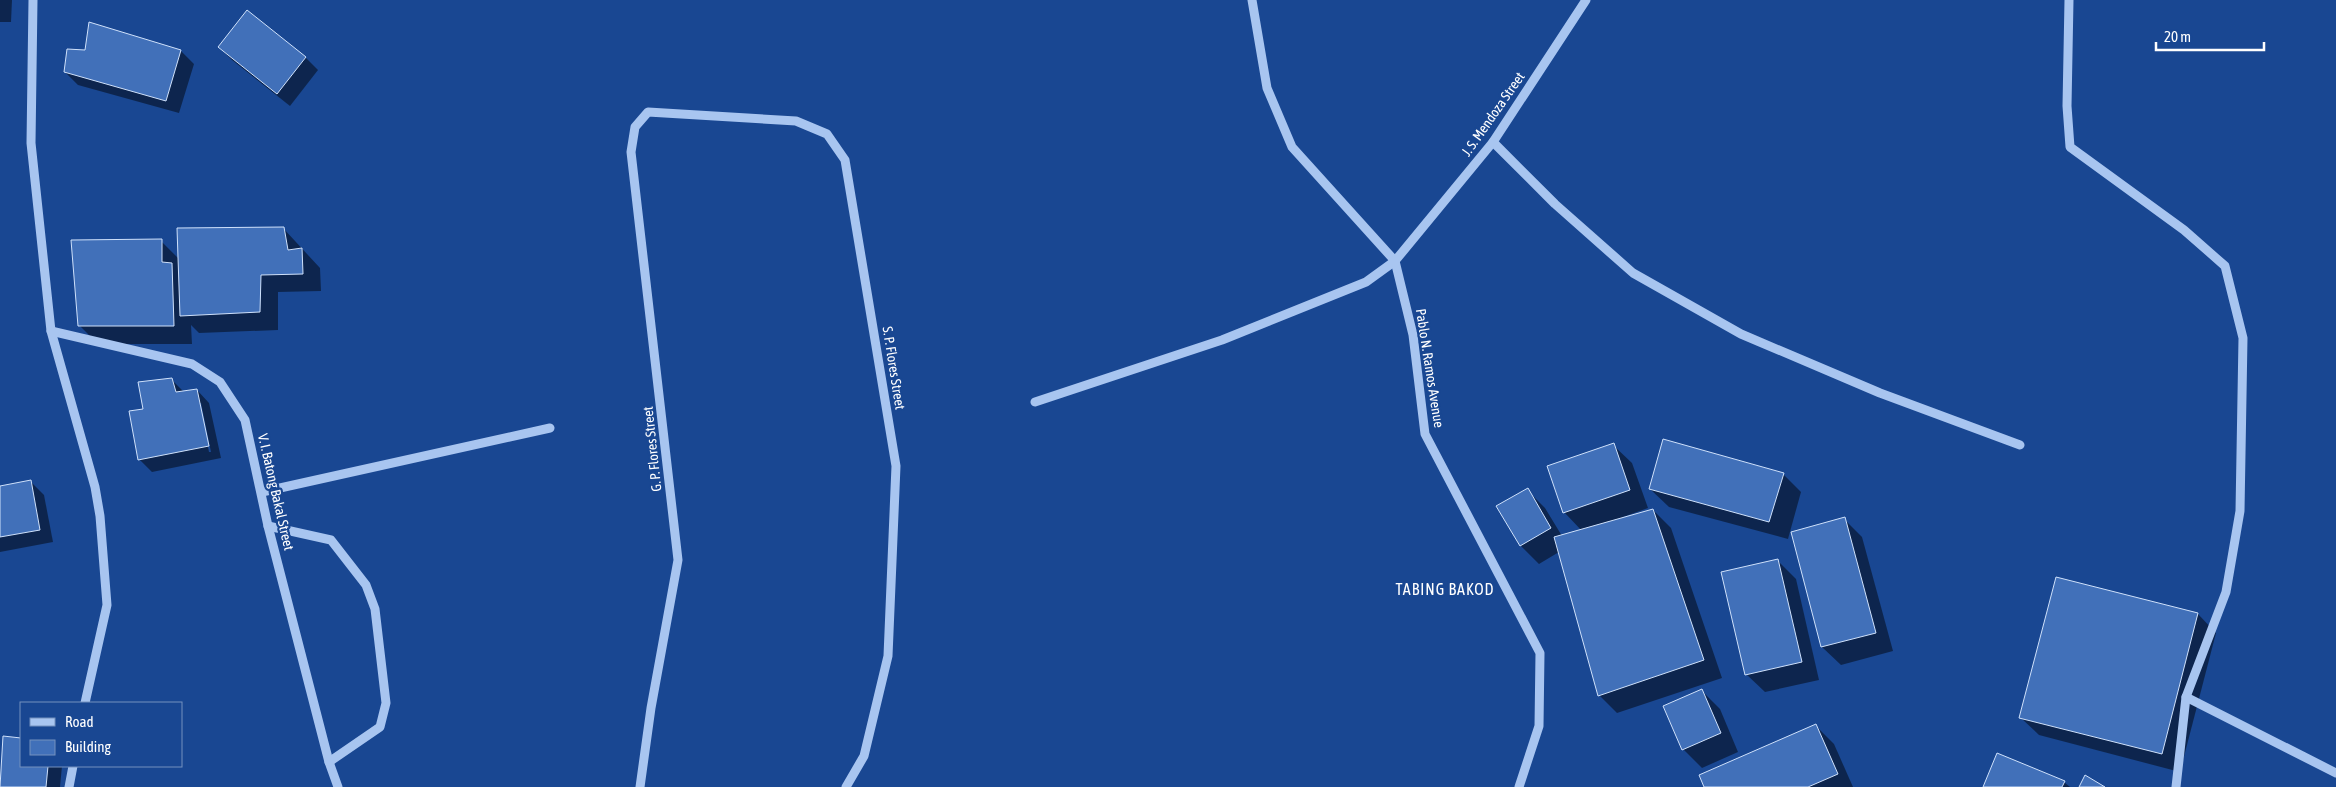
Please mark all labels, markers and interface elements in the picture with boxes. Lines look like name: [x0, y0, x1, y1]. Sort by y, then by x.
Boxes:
scale bar: [2156, 20, 2264, 52]
text: 20 m: [2164, 28, 2191, 45]
street label: J. S. Mendoza Street: [1458, 69, 1528, 159]
street label: Pablo N. Ramos Avenue: [1413, 307, 1447, 429]
street label: S. P. Flores Street: [880, 325, 908, 411]
street label: G. P. Flores Street: [640, 406, 664, 492]
street label: V. I. Batong Bakal Street: [255, 432, 297, 552]
district label: TABING BAKOD: [1395, 580, 1495, 598]
legend: [20, 702, 182, 767]
text: Road: [65, 713, 94, 730]
text: Building: [65, 738, 111, 755]

